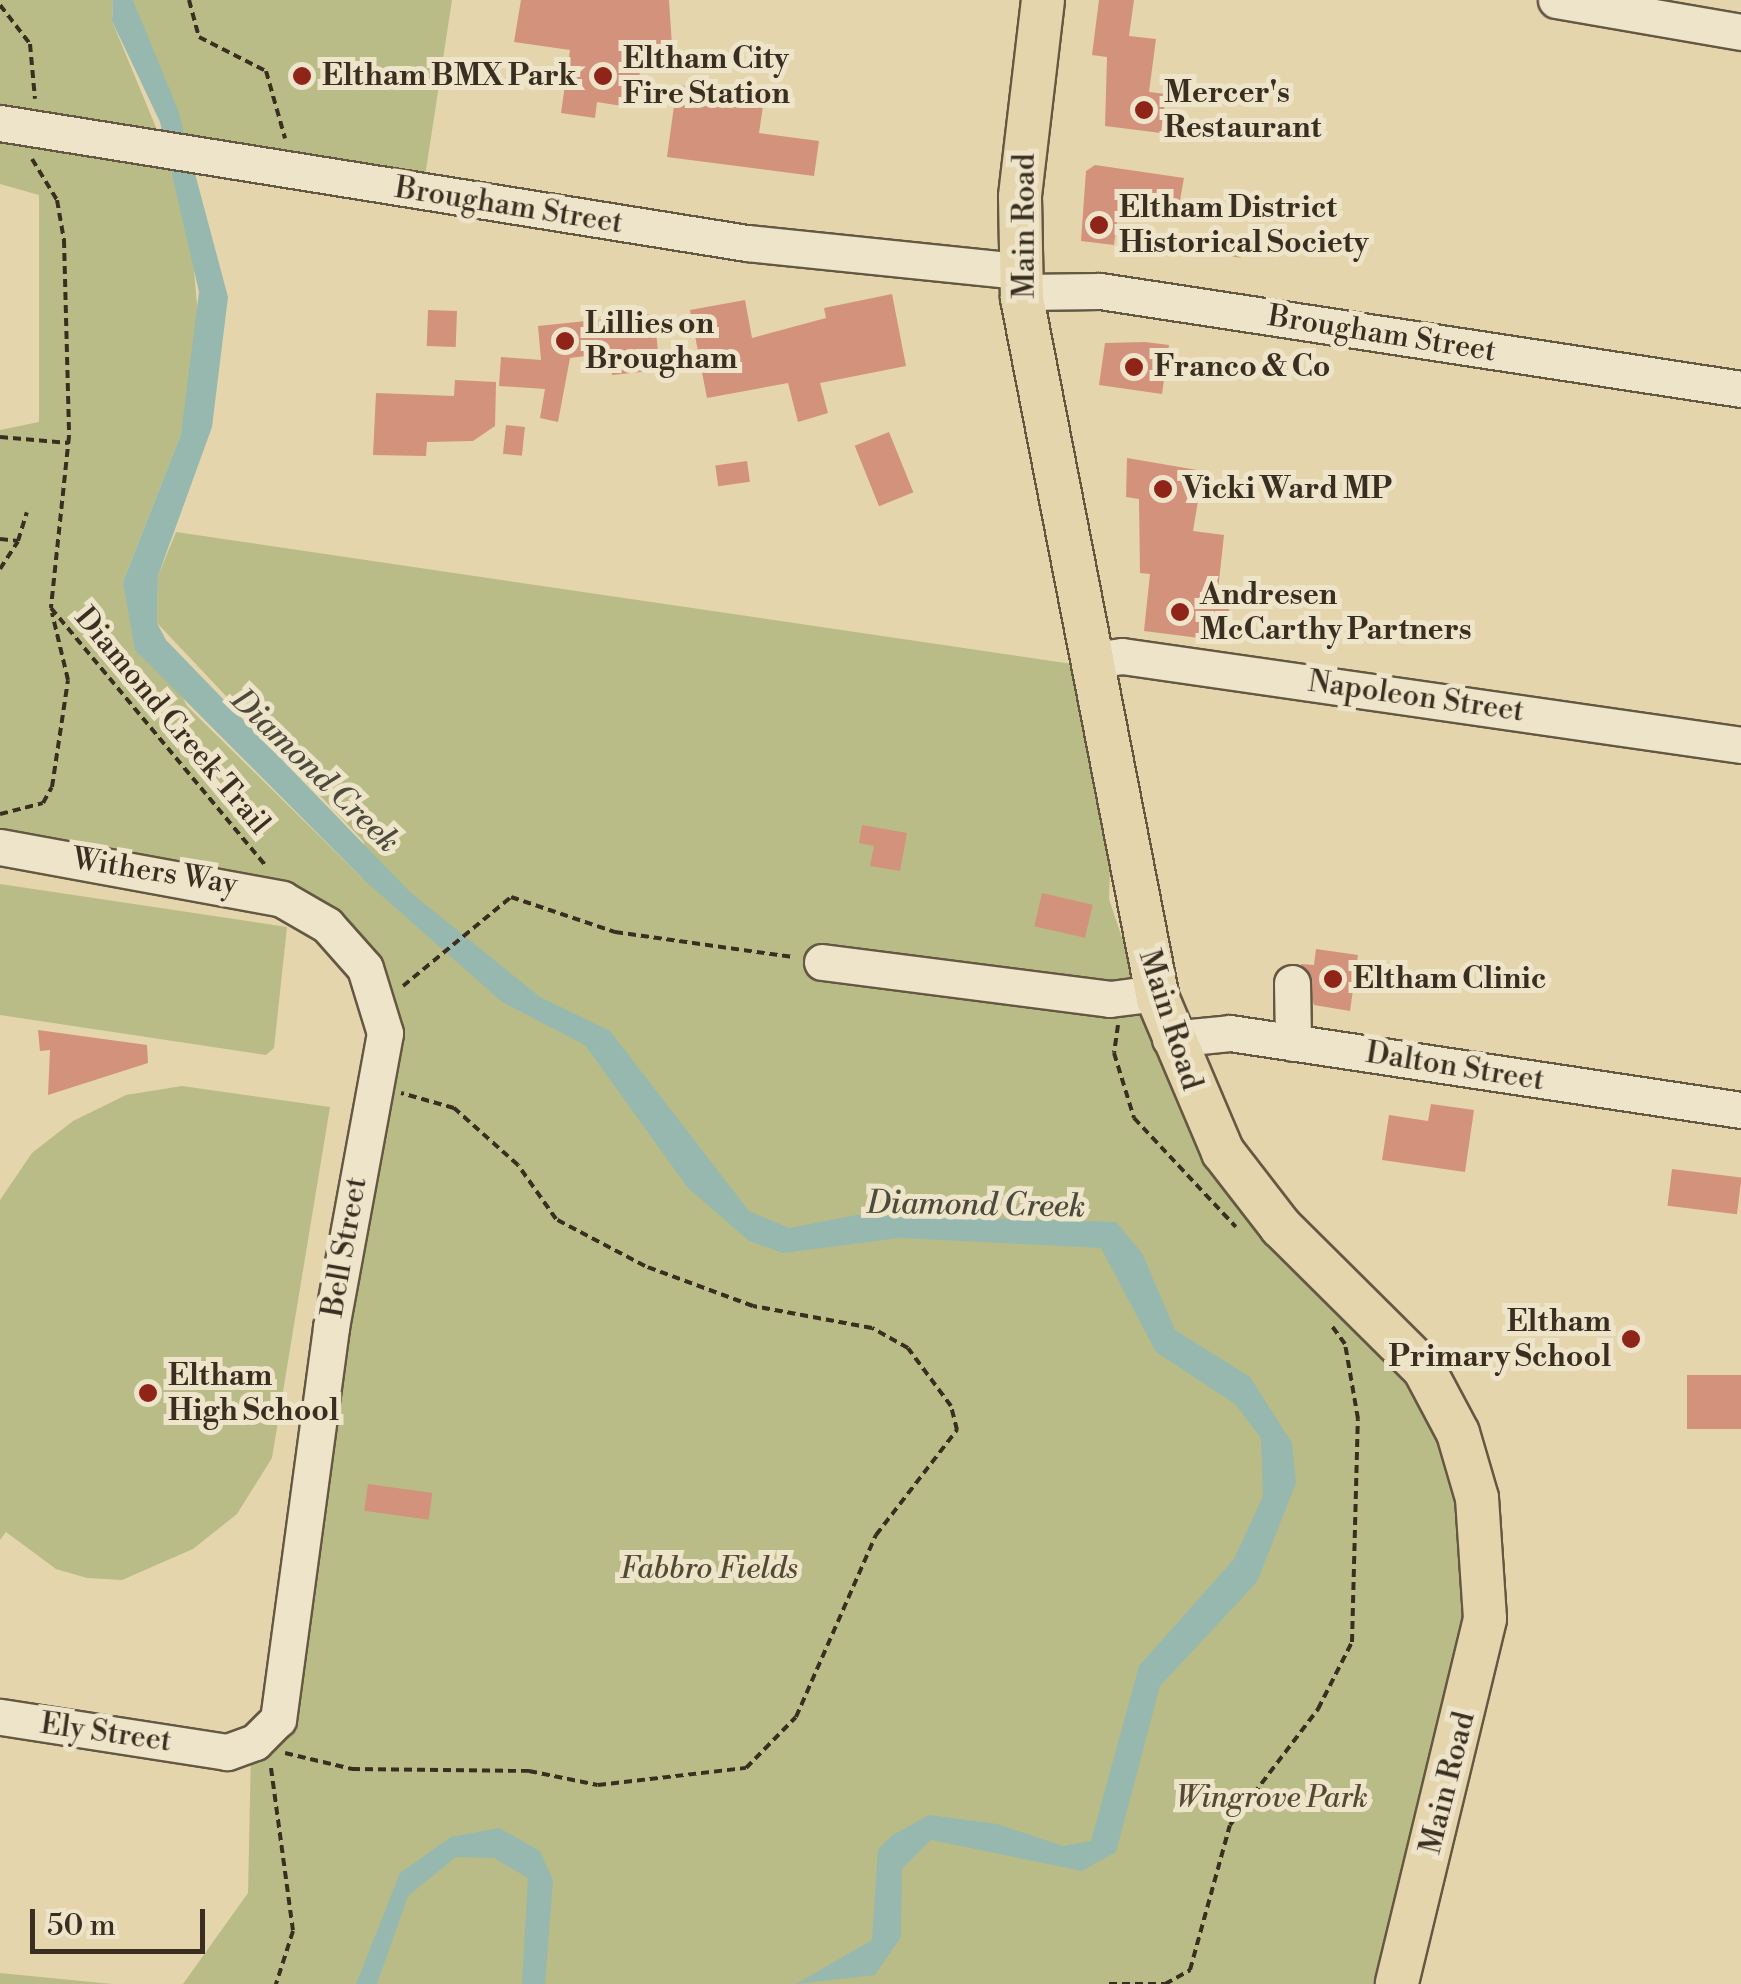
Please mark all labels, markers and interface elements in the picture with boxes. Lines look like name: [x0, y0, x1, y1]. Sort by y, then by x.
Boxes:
place label: Eltham City Fire Station: [623, 41, 790, 112]
place label: Eltham BMX Park: [322, 58, 577, 94]
marker: Eltham BMX Park: [291, 65, 313, 87]
marker: Eltham City Fire Station: [592, 65, 614, 87]
place label: Mercer's Restaurant: [1164, 75, 1321, 146]
marker: Mercer's Restaurant: [1133, 99, 1155, 121]
street label: Main Road: [1007, 153, 1043, 299]
street label: Brougham Street: [393, 170, 625, 242]
place label: Eltham District Historical Society: [1119, 190, 1369, 260]
marker: Eltham District Historical Society: [1088, 214, 1110, 236]
street label: Brougham Street: [1266, 298, 1498, 370]
place label: Lillies on Brougham: [585, 306, 738, 376]
marker: Lillies on Brougham: [554, 330, 576, 352]
place label: Franco & Co: [1154, 349, 1331, 385]
marker: Franco & Co: [1123, 356, 1145, 378]
place label: Vicki Ward MP: [1183, 471, 1392, 507]
marker: Vicki Ward MP: [1152, 478, 1174, 500]
place label: Andresen McCarthy Partners: [1200, 577, 1472, 648]
street label: Diamond Creek Trail: [67, 600, 277, 842]
marker: Andresen McCarthy Partners: [1169, 601, 1191, 623]
street label: Napoleon Street: [1306, 664, 1526, 730]
water label: Diamond Creek: [223, 681, 407, 861]
street label: Withers Way: [70, 841, 240, 903]
street label: Main Road: [1130, 945, 1210, 1095]
place label: Eltham Clinic: [1353, 961, 1546, 997]
marker: Eltham Clinic: [1322, 968, 1344, 990]
street label: Dalton Street: [1363, 1035, 1547, 1099]
street label: Bell Street: [315, 1174, 375, 1320]
water label: Diamond Creek: [866, 1184, 1086, 1226]
place label: Eltham Primary School: [1389, 1304, 1611, 1374]
marker: Eltham Primary School: [1620, 1328, 1642, 1350]
place label: Eltham High School: [168, 1358, 339, 1428]
marker: Eltham High School: [137, 1382, 159, 1404]
park label: Fabbro Fields: [620, 1551, 798, 1587]
street label: Ely Street: [38, 1706, 174, 1760]
street label: Main Road: [1413, 1708, 1483, 1858]
park label: Wingrove Park: [1176, 1780, 1368, 1816]
scale bar: [35, 1889, 210, 1951]
text: 50 m: [47, 1907, 116, 1945]

